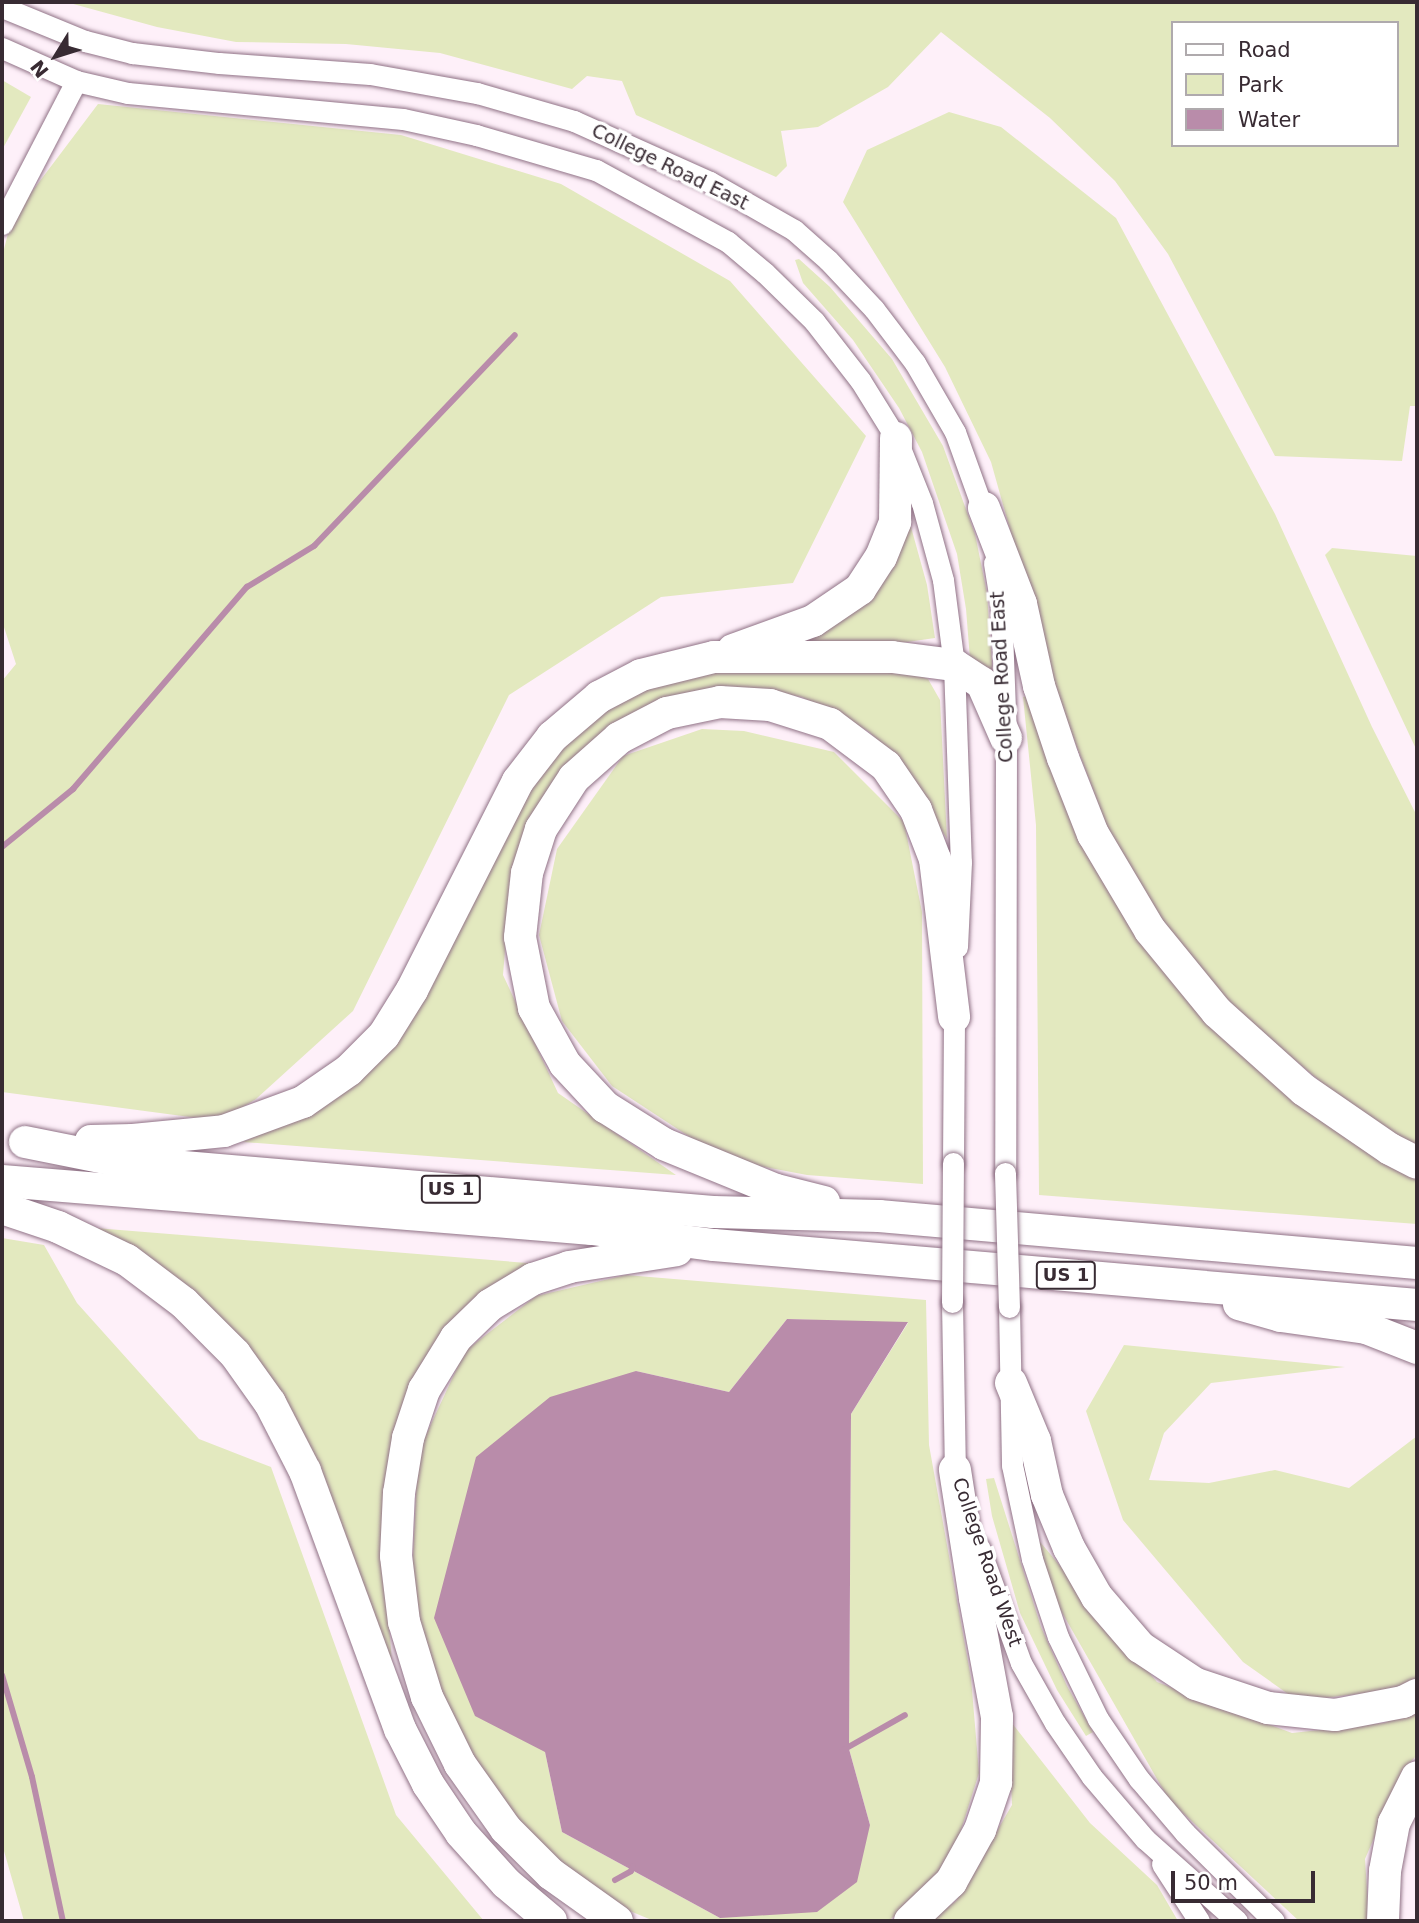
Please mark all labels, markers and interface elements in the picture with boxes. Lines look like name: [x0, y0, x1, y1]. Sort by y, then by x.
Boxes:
north arrow: [21, 21, 91, 91]
legend: [1170, 21, 1398, 147]
text: Road: [1238, 38, 1291, 62]
text: N: [26, 56, 53, 82]
text: Park: [1238, 73, 1283, 97]
text: Water: [1238, 108, 1300, 132]
street label: College Road East: [588, 119, 752, 215]
street label: College Road East: [986, 591, 1018, 763]
road number: US 1: [420, 1174, 482, 1204]
road number: US 1: [1034, 1260, 1098, 1290]
street label: College Road West: [947, 1474, 1027, 1650]
scale bar: [1174, 1856, 1318, 1900]
text: 50 m: [1184, 1871, 1238, 1895]

